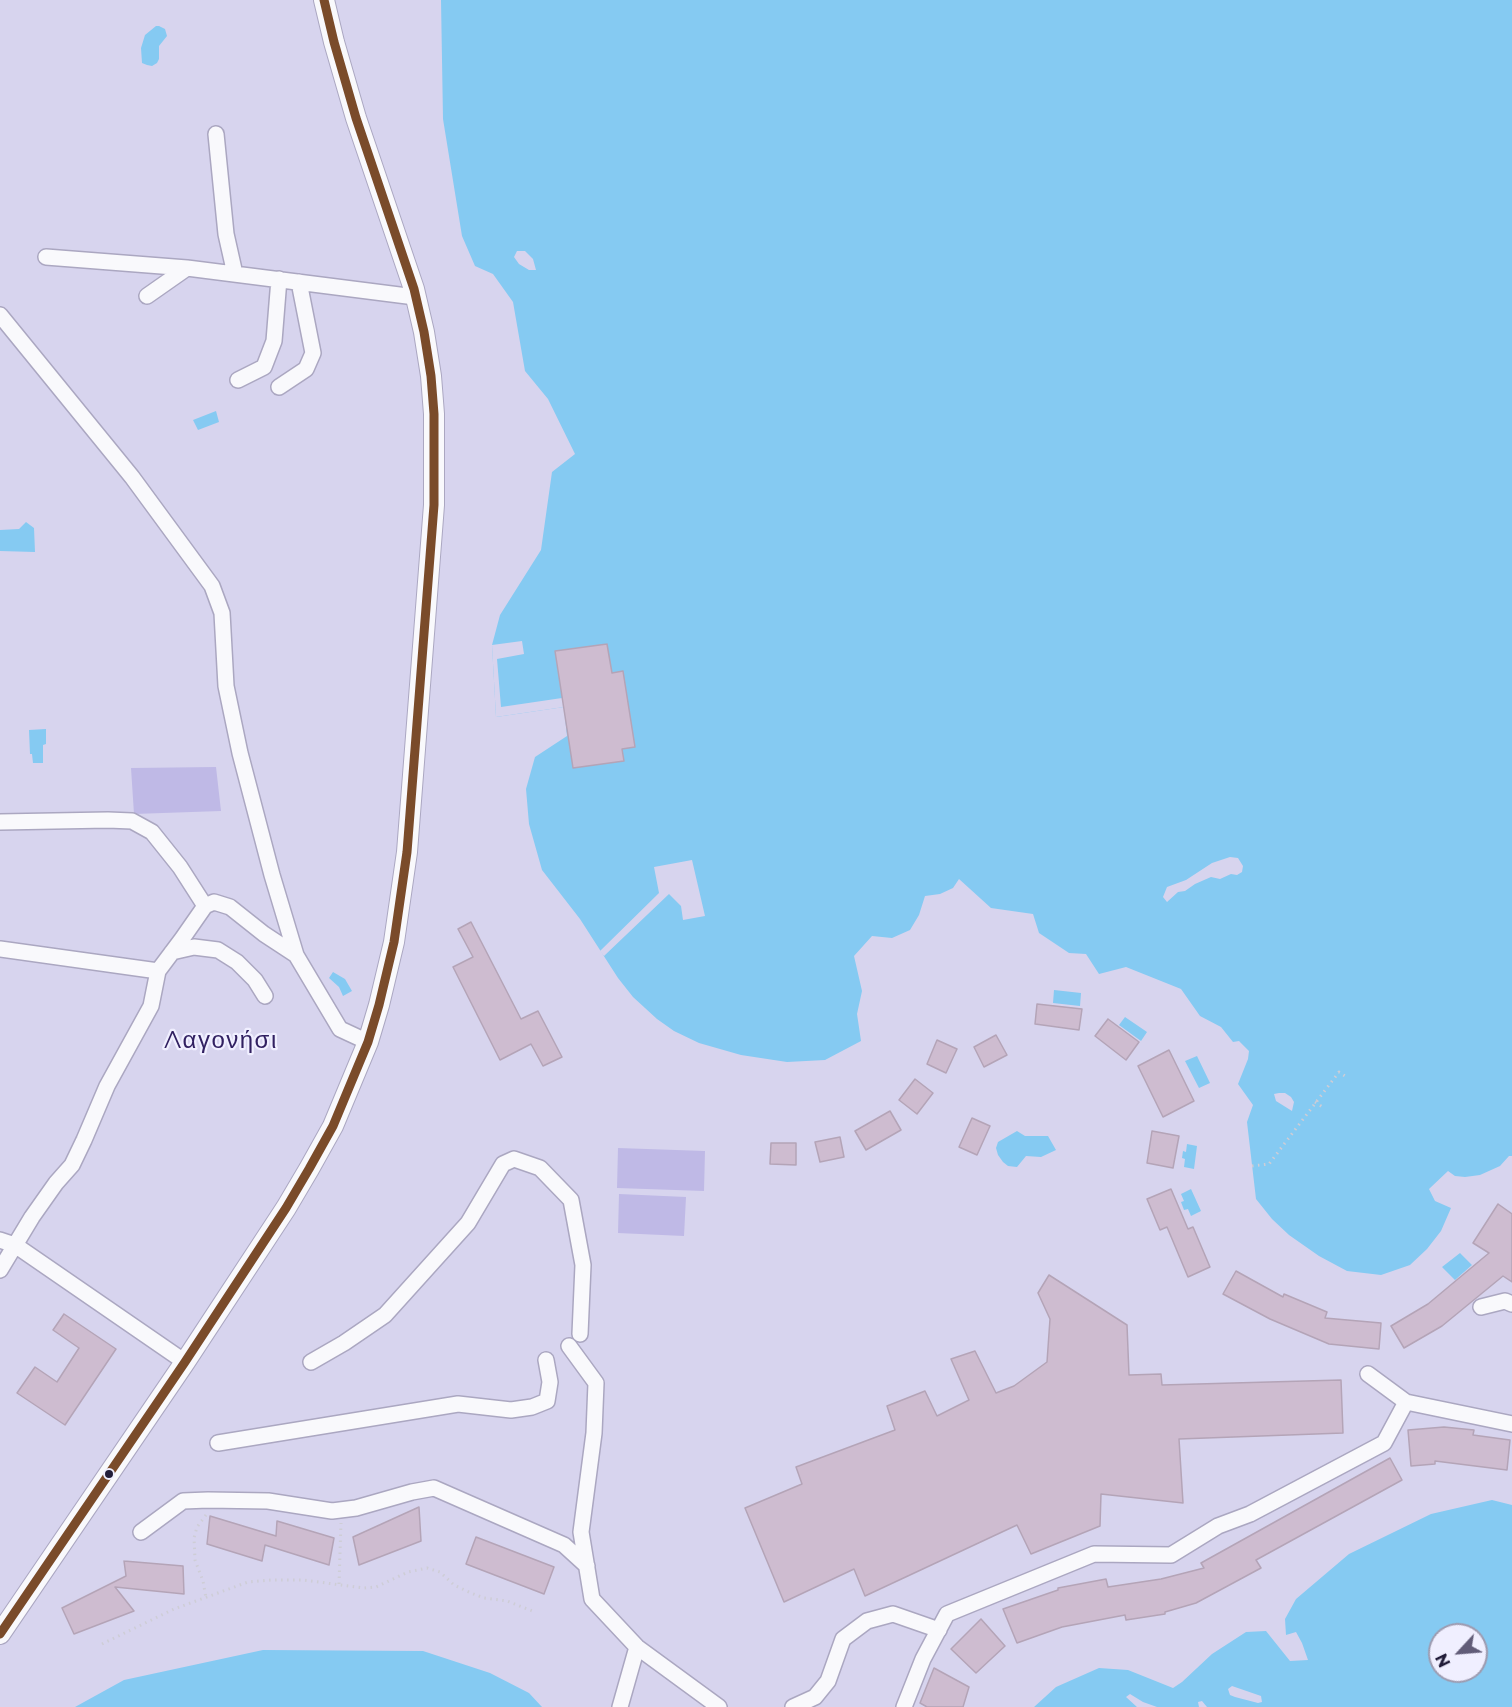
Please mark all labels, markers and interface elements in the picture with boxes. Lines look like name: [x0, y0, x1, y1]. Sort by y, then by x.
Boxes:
district label: Λαγονήσι: [164, 1027, 278, 1055]
unlabelled marker: [103, 1468, 115, 1480]
north arrow: [1428, 1623, 1488, 1683]
text: N: [1432, 1650, 1455, 1670]

